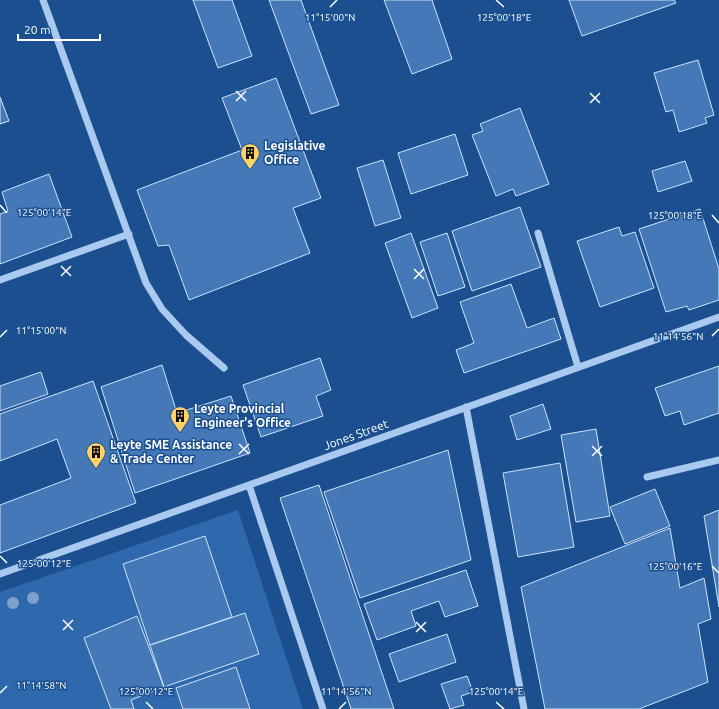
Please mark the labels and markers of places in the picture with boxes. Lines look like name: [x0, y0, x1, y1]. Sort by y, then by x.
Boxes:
place label: Legislative Office: [264, 139, 326, 166]
building icon: Legislative Office: [239, 142, 261, 170]
place label: Leyte Provincial Engineer's Office: [194, 402, 291, 429]
building icon: Leyte Provincial Engineer's Office: [169, 405, 191, 433]
place label: Leyte SME Assistance & Trade Center: [110, 438, 232, 465]
building icon: Leyte SME Assistance & Trade Center: [85, 441, 107, 469]

